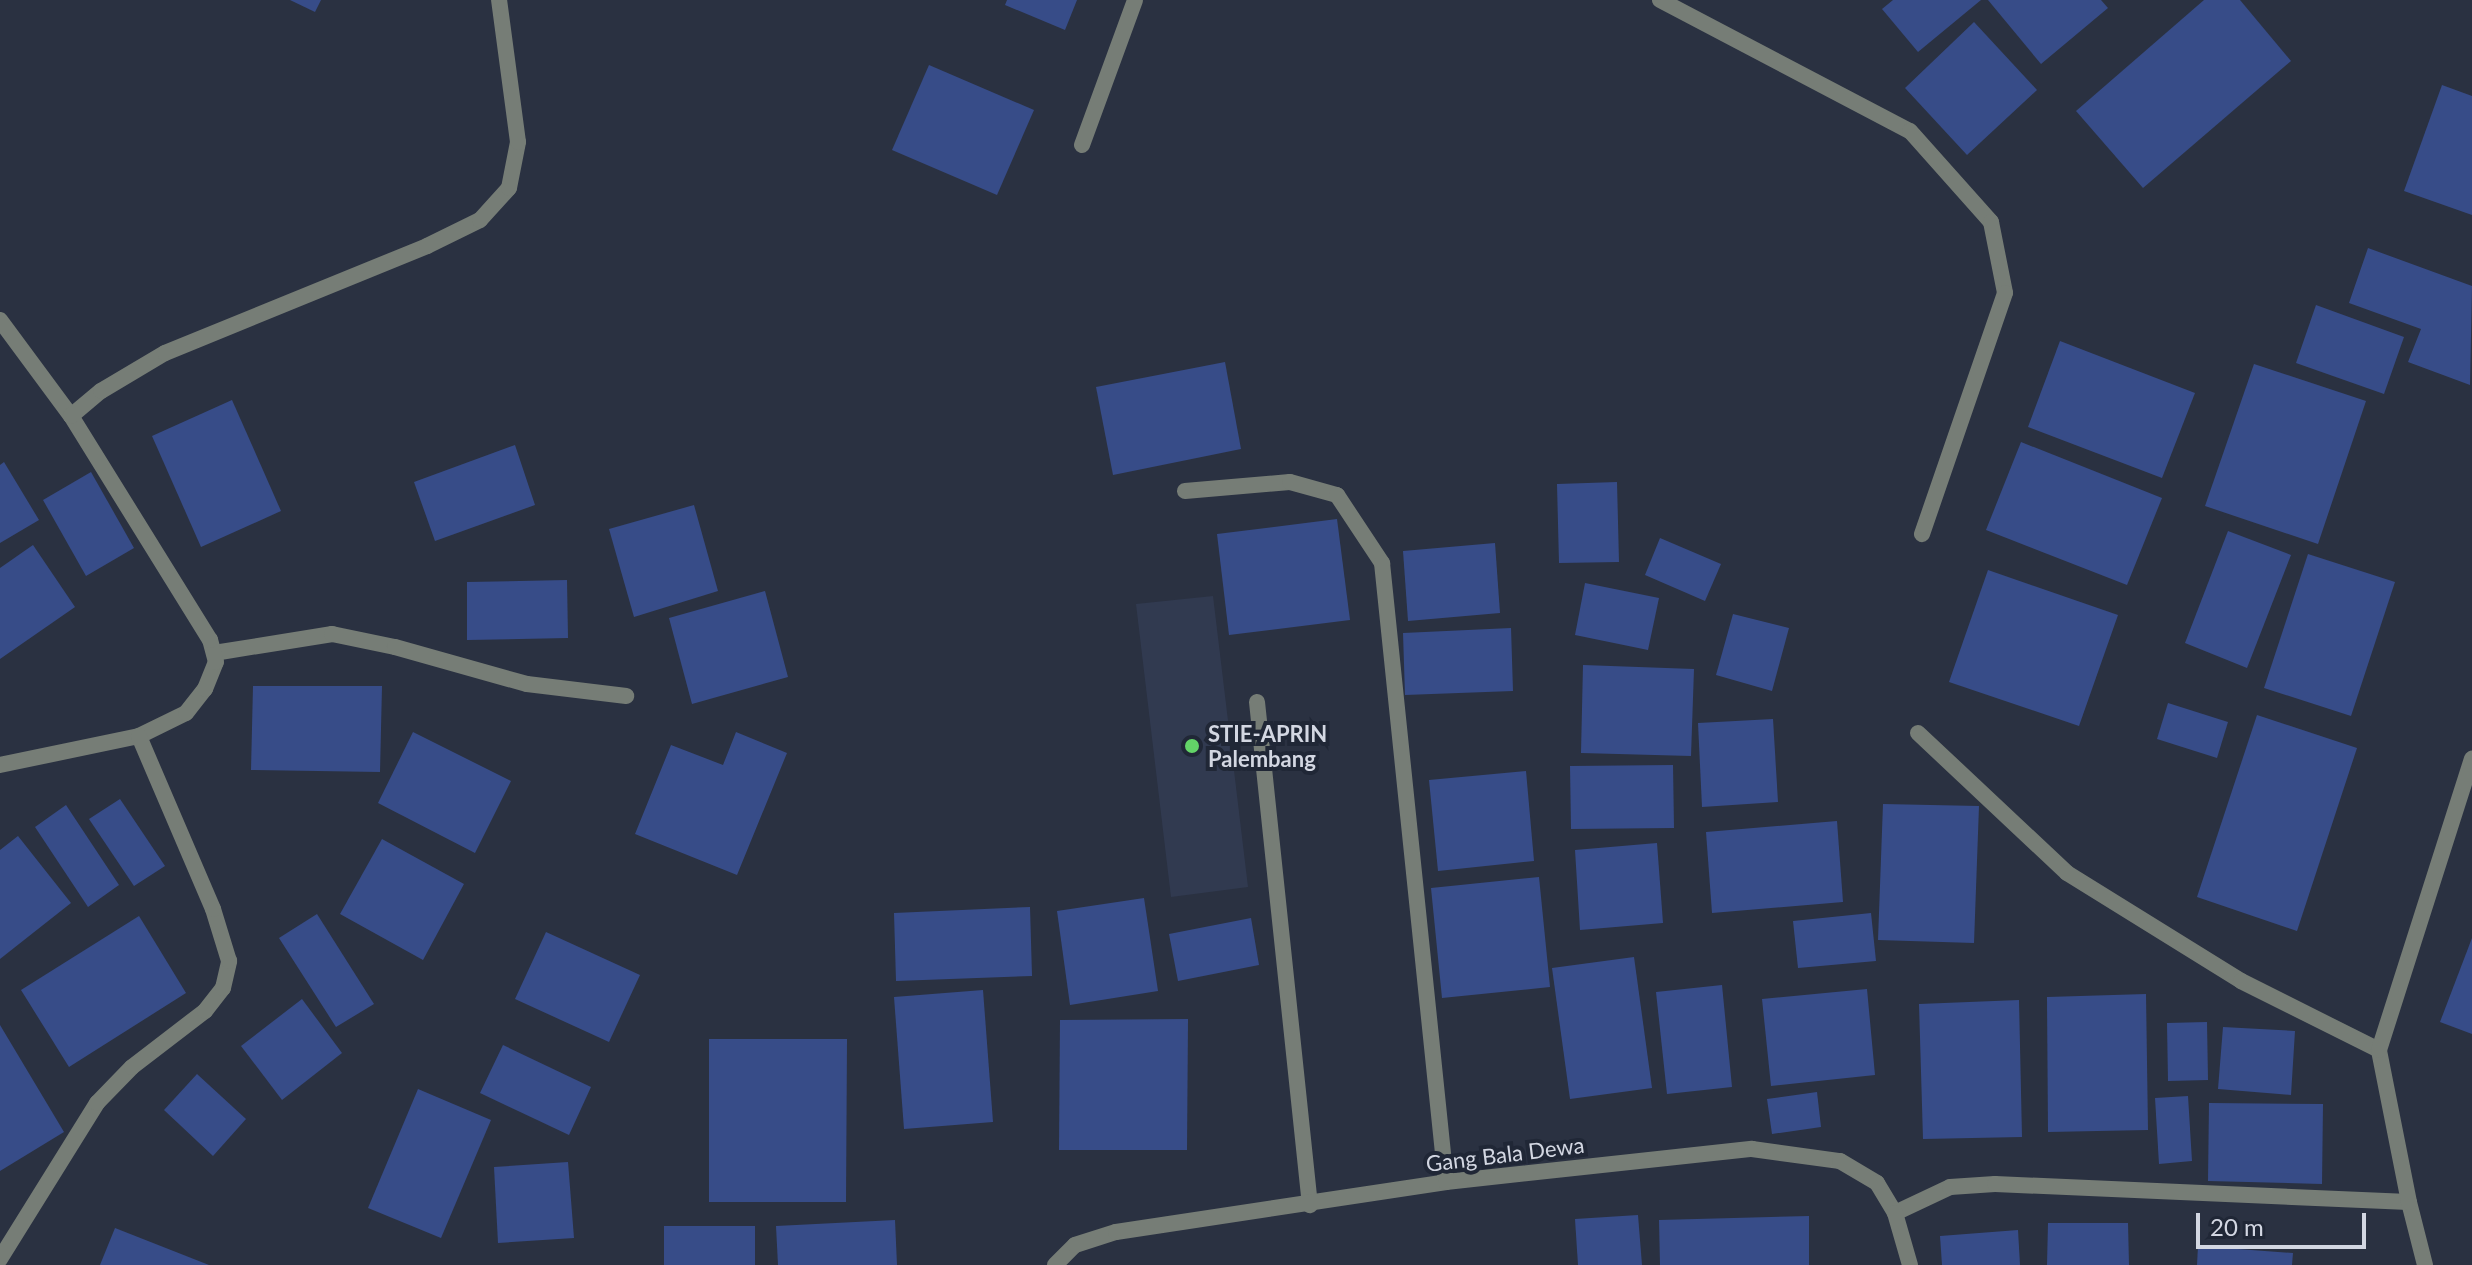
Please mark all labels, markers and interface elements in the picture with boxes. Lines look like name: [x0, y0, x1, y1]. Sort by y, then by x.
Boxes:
place label: STIE-APRIN Palembang: [1208, 720, 1327, 772]
marker: STIE-APRIN Palembang: [1183, 737, 1201, 755]
street label: Gang Bala Dewa: [1424, 1131, 1586, 1177]
scale bar: [2200, 1197, 2370, 1247]
text: 20 m: [2210, 1212, 2264, 1241]

